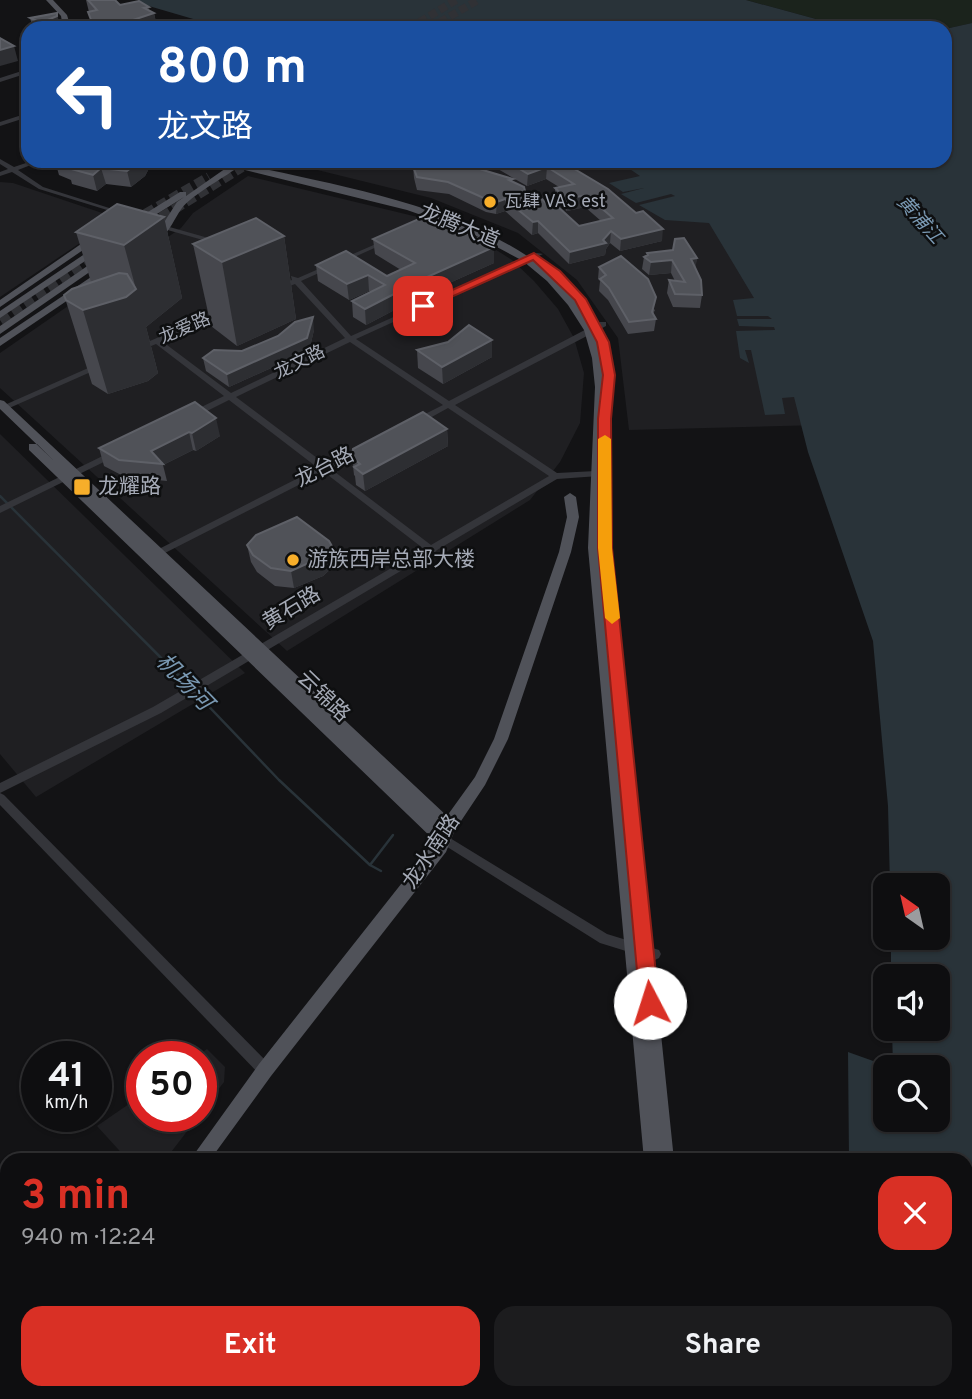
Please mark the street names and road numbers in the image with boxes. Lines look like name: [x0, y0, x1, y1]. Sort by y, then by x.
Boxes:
street label: 龙腾大道: [415, 199, 503, 255]
street label: 龙爱路: [156, 308, 214, 350]
street label: 龙文路: [271, 341, 329, 385]
street label: 龙台路: [291, 442, 359, 494]
street label: 黄石路: [258, 581, 326, 637]
street label: 云锦路: [291, 665, 355, 729]
street label: 龙水南路: [397, 810, 467, 894]

